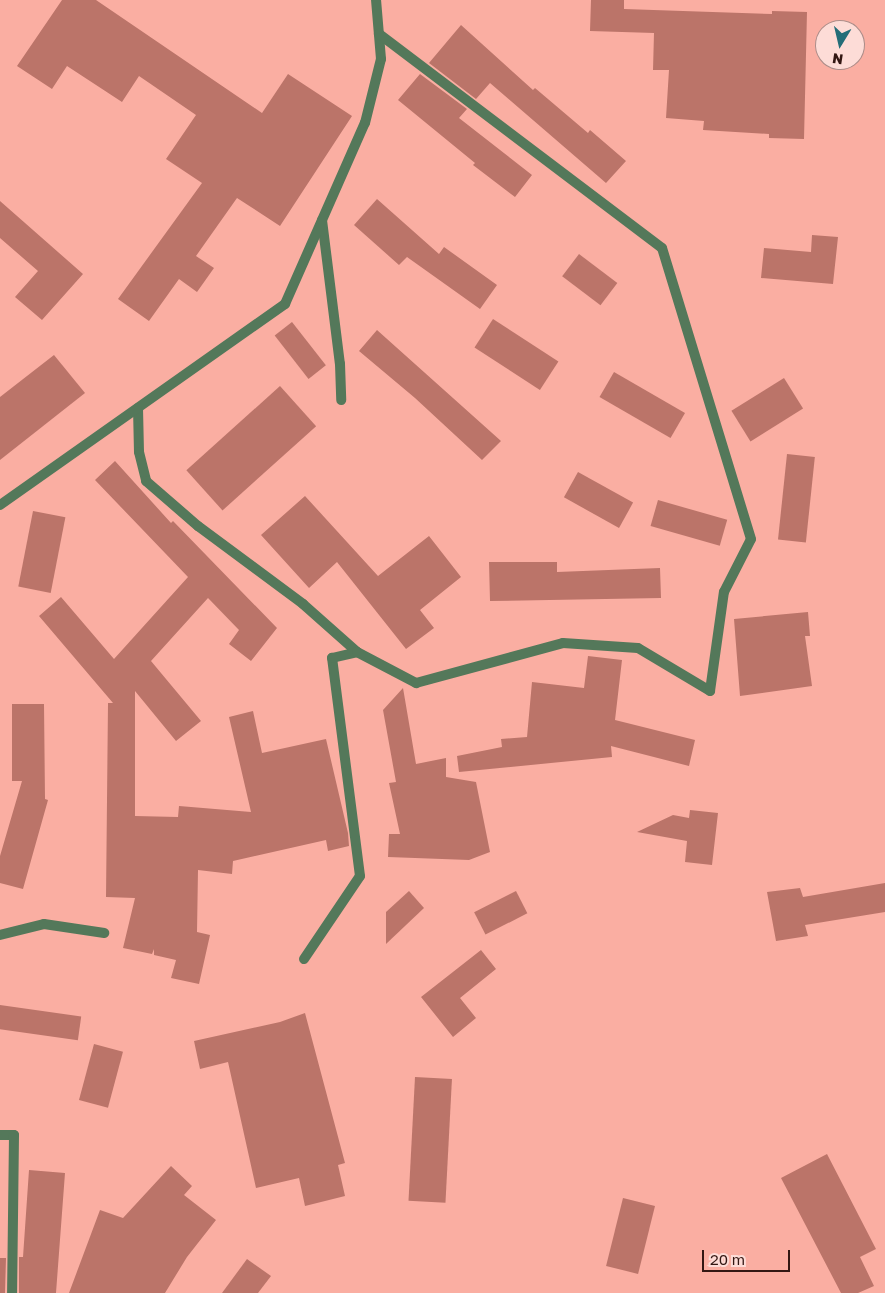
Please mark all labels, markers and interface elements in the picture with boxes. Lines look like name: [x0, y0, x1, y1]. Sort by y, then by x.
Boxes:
north arrow: [815, 20, 865, 70]
text: N: [831, 50, 844, 69]
scale bar: [705, 1240, 792, 1272]
text: 20 m: [710, 1250, 745, 1268]

